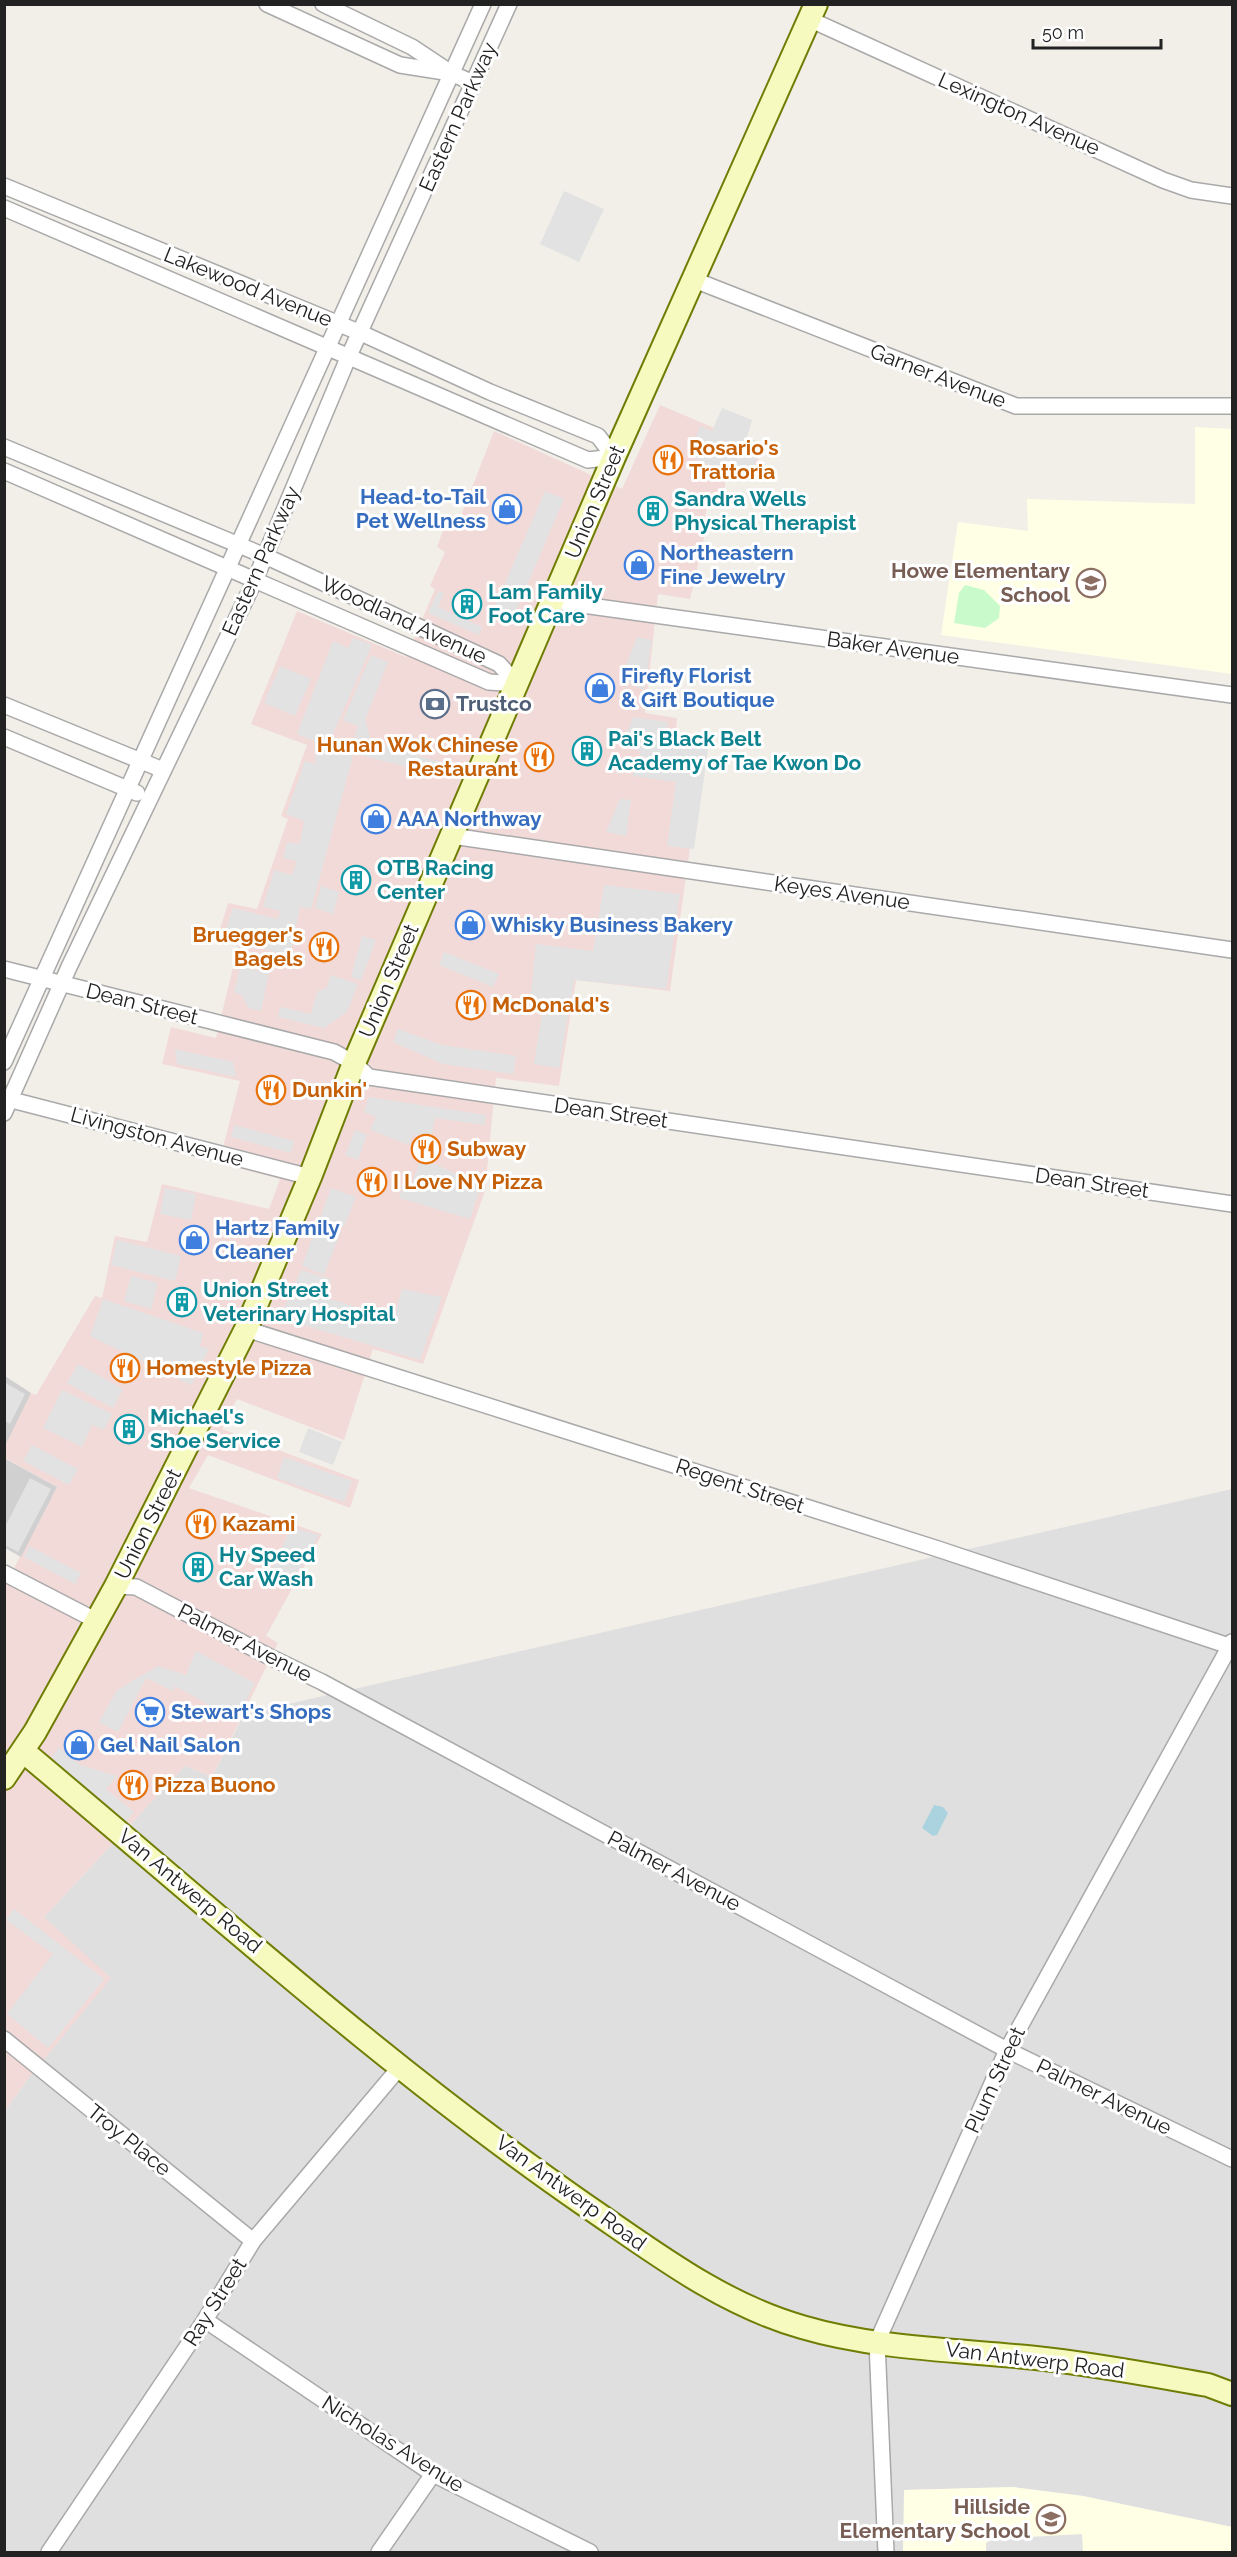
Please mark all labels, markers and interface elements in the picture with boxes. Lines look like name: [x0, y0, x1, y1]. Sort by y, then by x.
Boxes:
scale bar: [1033, 12, 1160, 50]
text: 50 m: [1042, 22, 1084, 43]
street label: Eastern Parkway: [413, 38, 502, 195]
street label: Lexington Avenue: [935, 67, 1104, 160]
street label: Lakewood Avenue: [160, 241, 336, 332]
street label: Garner Avenue: [867, 338, 1010, 413]
place label: Rosario's Trattoria: [689, 435, 779, 484]
street label: Union Street: [559, 441, 630, 562]
restaurant icon: Rosario's Trattoria: [652, 444, 684, 476]
street label: Eastern Parkway: [216, 482, 305, 639]
place label: Head-to-Tail Pet Wellness: [356, 484, 486, 533]
place label: Sandra Wells Physical Therapist: [674, 486, 856, 535]
shop icon: Head-to-Tail Pet Wellness: [491, 493, 523, 525]
building icon: Sandra Wells Physical Therapist: [637, 495, 669, 527]
place label: Northeastern Fine Jewelry: [660, 540, 794, 589]
shop icon: Northeastern Fine Jewelry: [623, 549, 655, 581]
place label: Howe Elementary School: [891, 558, 1070, 607]
school or university icon: Howe Elementary School: [1075, 567, 1107, 599]
street label: Woodland Avenue: [318, 570, 491, 669]
place label: Lam Family Foot Care: [488, 579, 603, 628]
building icon: Lam Family Foot Care: [451, 588, 483, 620]
street label: Baker Avenue: [825, 626, 961, 669]
place label: Firefly Florist & Gift Boutique: [621, 663, 775, 712]
shop icon: Firefly Florist & Gift Boutique: [584, 672, 616, 704]
bank icon: Trustco: [419, 688, 451, 720]
place label: Trustco: [456, 691, 532, 716]
place label: Pai's Black Belt Academy of Tae Kwon Do: [608, 726, 861, 775]
place label: Hunan Wok Chinese Restaurant: [317, 732, 518, 781]
building icon: Pai's Black Belt Academy of Tae Kwon Do: [571, 735, 603, 767]
restaurant icon: Hunan Wok Chinese Restaurant: [523, 741, 555, 773]
shop icon: AAA Northway: [360, 803, 392, 835]
place label: AAA Northway: [397, 806, 542, 831]
place label: OTB Racing Center: [377, 855, 494, 904]
building icon: OTB Racing Center: [340, 864, 372, 896]
street label: Keyes Avenue: [773, 871, 912, 914]
shop icon: Whisky Business Bakery: [454, 909, 486, 941]
place label: Whisky Business Bakery: [491, 912, 733, 937]
street label: Union Street: [353, 920, 424, 1041]
place label: Bruegger's Bagels: [193, 922, 303, 971]
restaurant icon: Bruegger's Bagels: [308, 931, 340, 963]
street label: Dean Street: [83, 978, 201, 1030]
restaurant icon: McDonald's: [455, 989, 487, 1021]
place label: McDonald's: [492, 992, 610, 1017]
restaurant icon: Dunkin': [255, 1074, 287, 1106]
place label: Dunkin': [292, 1077, 367, 1102]
street label: Dean Street: [553, 1092, 670, 1133]
street label: Livingston Avenue: [68, 1101, 246, 1172]
restaurant icon: Subway: [410, 1133, 442, 1165]
place label: Subway: [447, 1136, 527, 1161]
street label: Dean Street: [1034, 1162, 1151, 1203]
restaurant icon: I Love NY Pizza: [356, 1166, 388, 1198]
place label: I Love NY Pizza: [393, 1169, 543, 1194]
place label: Hartz Family Cleaner: [215, 1215, 340, 1264]
shop icon: Hartz Family Cleaner: [178, 1224, 210, 1256]
place label: Union Street Veterinary Hospital: [203, 1277, 395, 1326]
building icon: Union Street Veterinary Hospital: [166, 1286, 198, 1318]
restaurant icon: Homestyle Pizza: [109, 1352, 141, 1384]
place label: Homestyle Pizza: [146, 1355, 312, 1380]
place label: Michael's Shoe Service: [150, 1404, 281, 1453]
building icon: Michael's Shoe Service: [113, 1413, 145, 1445]
street label: Regent Street: [673, 1453, 808, 1518]
street label: Union Street: [109, 1464, 186, 1583]
restaurant icon: Kazami: [185, 1508, 217, 1540]
place label: Kazami: [222, 1511, 295, 1536]
place label: Hy Speed Car Wash: [219, 1542, 316, 1591]
building icon: Hy Speed Car Wash: [182, 1551, 214, 1583]
street label: Palmer Avenue: [174, 1598, 316, 1687]
supermarket icon: Stewart's Shops: [134, 1696, 166, 1728]
place label: Stewart's Shops: [171, 1699, 331, 1724]
shop icon: Gel Nail Salon: [63, 1729, 95, 1761]
place label: Gel Nail Salon: [100, 1732, 240, 1757]
restaurant icon: Pizza Buono: [117, 1769, 149, 1801]
place label: Pizza Buono: [154, 1772, 276, 1797]
street label: Van Antwerp Road: [113, 1823, 267, 1958]
street label: Palmer Avenue: [603, 1825, 745, 1916]
street label: Plum Street: [959, 2023, 1030, 2137]
street label: Palmer Avenue: [1033, 2053, 1176, 2140]
street label: Troy Place: [83, 2098, 176, 2181]
street label: Van Antwerp Road: [491, 2130, 651, 2256]
street label: Ray Street: [178, 2253, 251, 2350]
street label: Van Antwerp Road: [944, 2336, 1126, 2383]
street label: Nicholas Avenue: [318, 2390, 469, 2497]
place label: Hillside Elementary School: [840, 2494, 1030, 2543]
school or university icon: Hillside Elementary School: [1035, 2503, 1067, 2535]

